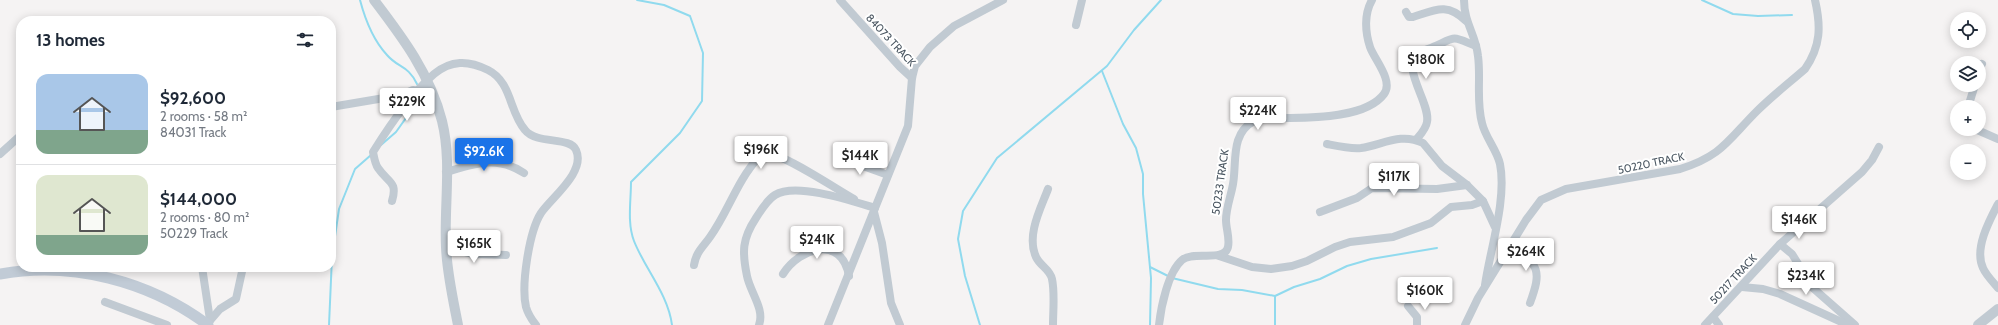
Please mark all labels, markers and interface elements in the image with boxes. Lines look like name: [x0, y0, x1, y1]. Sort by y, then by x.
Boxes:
street label: 84073 TRACK: [863, 11, 919, 70]
map controls: [1950, 12, 1986, 180]
button: locate: [1950, 12, 1986, 48]
icon: filters: [294, 29, 316, 51]
text: 13 homes: [36, 30, 105, 50]
pin: $180K: [1398, 46, 1454, 80]
text: $180K: [1407, 51, 1445, 67]
button: layers: [1950, 56, 1986, 92]
text: $92,600: [160, 88, 226, 108]
pin: $229K: [379, 88, 435, 122]
icon: home: [68, 90, 116, 138]
text: $229K: [389, 93, 425, 109]
pin: $224K: [1230, 97, 1286, 131]
button: +: [1950, 100, 1986, 136]
text: $224K: [1239, 102, 1277, 118]
text: 2 rooms · 58 m²: [160, 108, 247, 124]
text: 84031 Track: [160, 124, 226, 140]
pin: $196K: [733, 136, 789, 170]
pin: $92.6K: [451, 138, 517, 172]
text: $196K: [743, 141, 779, 157]
pin: $144K: [832, 142, 888, 176]
text: $92.6K: [464, 143, 504, 159]
button: −: [1950, 144, 1986, 180]
text: $144K: [842, 147, 878, 163]
street label: 50233 TRACK: [1208, 148, 1232, 216]
street label: 50220 TRACK: [1617, 149, 1686, 177]
pin: $117K: [1366, 163, 1422, 197]
text: $117K: [1378, 168, 1410, 184]
text: $144,000: [160, 189, 237, 209]
icon: home: [68, 191, 116, 239]
pin: $146K: [1771, 206, 1827, 240]
text: 2 rooms · 80 m²: [160, 209, 249, 225]
text: $146K: [1781, 211, 1817, 227]
text: 50229 Track: [160, 225, 228, 241]
pin: $241K: [789, 226, 845, 260]
pin: $165K: [446, 230, 502, 264]
text: $241K: [799, 231, 835, 247]
text: $165K: [457, 235, 491, 251]
pin: $264K: [1498, 238, 1554, 272]
text: $264K: [1507, 243, 1545, 259]
street label: 50217 TRACK: [1706, 251, 1760, 307]
pin: $234K: [1778, 262, 1834, 296]
text: $234K: [1787, 267, 1825, 283]
pin: $160K: [1397, 277, 1453, 311]
text: $160K: [1407, 282, 1443, 298]

